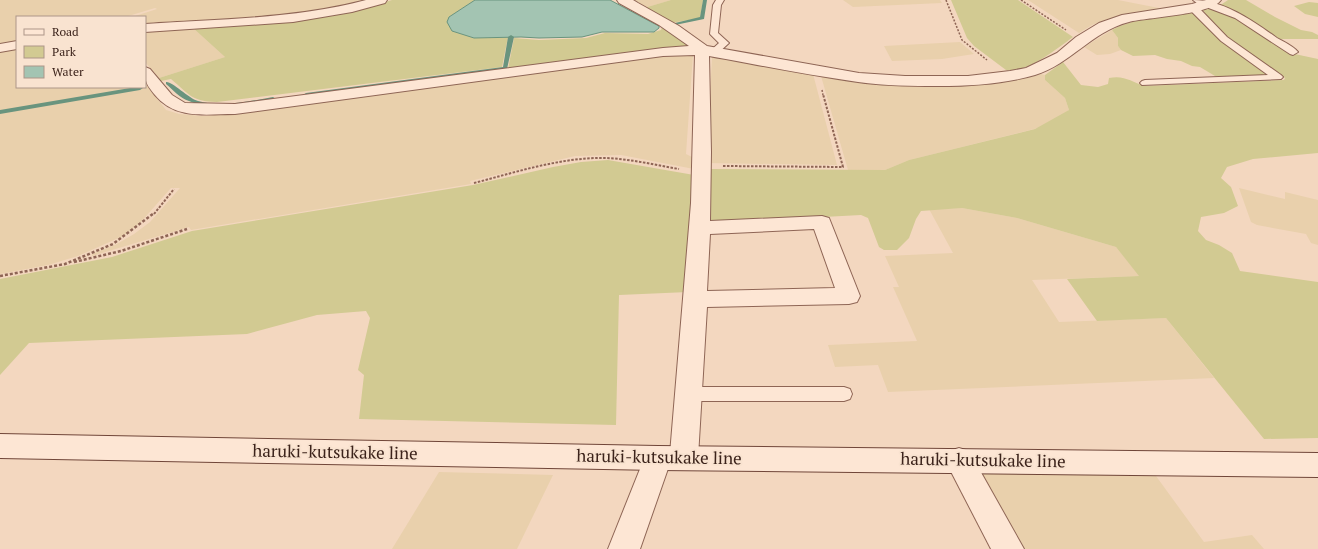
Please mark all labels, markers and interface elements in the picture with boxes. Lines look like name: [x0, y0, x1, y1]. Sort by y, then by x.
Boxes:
legend: [16, 16, 146, 88]
text: Road: [52, 24, 79, 39]
text: Park: [52, 44, 77, 59]
text: Water: [52, 64, 84, 79]
street label: haruki-kutsukake line: [252, 439, 418, 464]
street label: haruki-kutsukake line: [576, 444, 742, 469]
street label: haruki-kutsukake line: [900, 447, 1066, 472]

